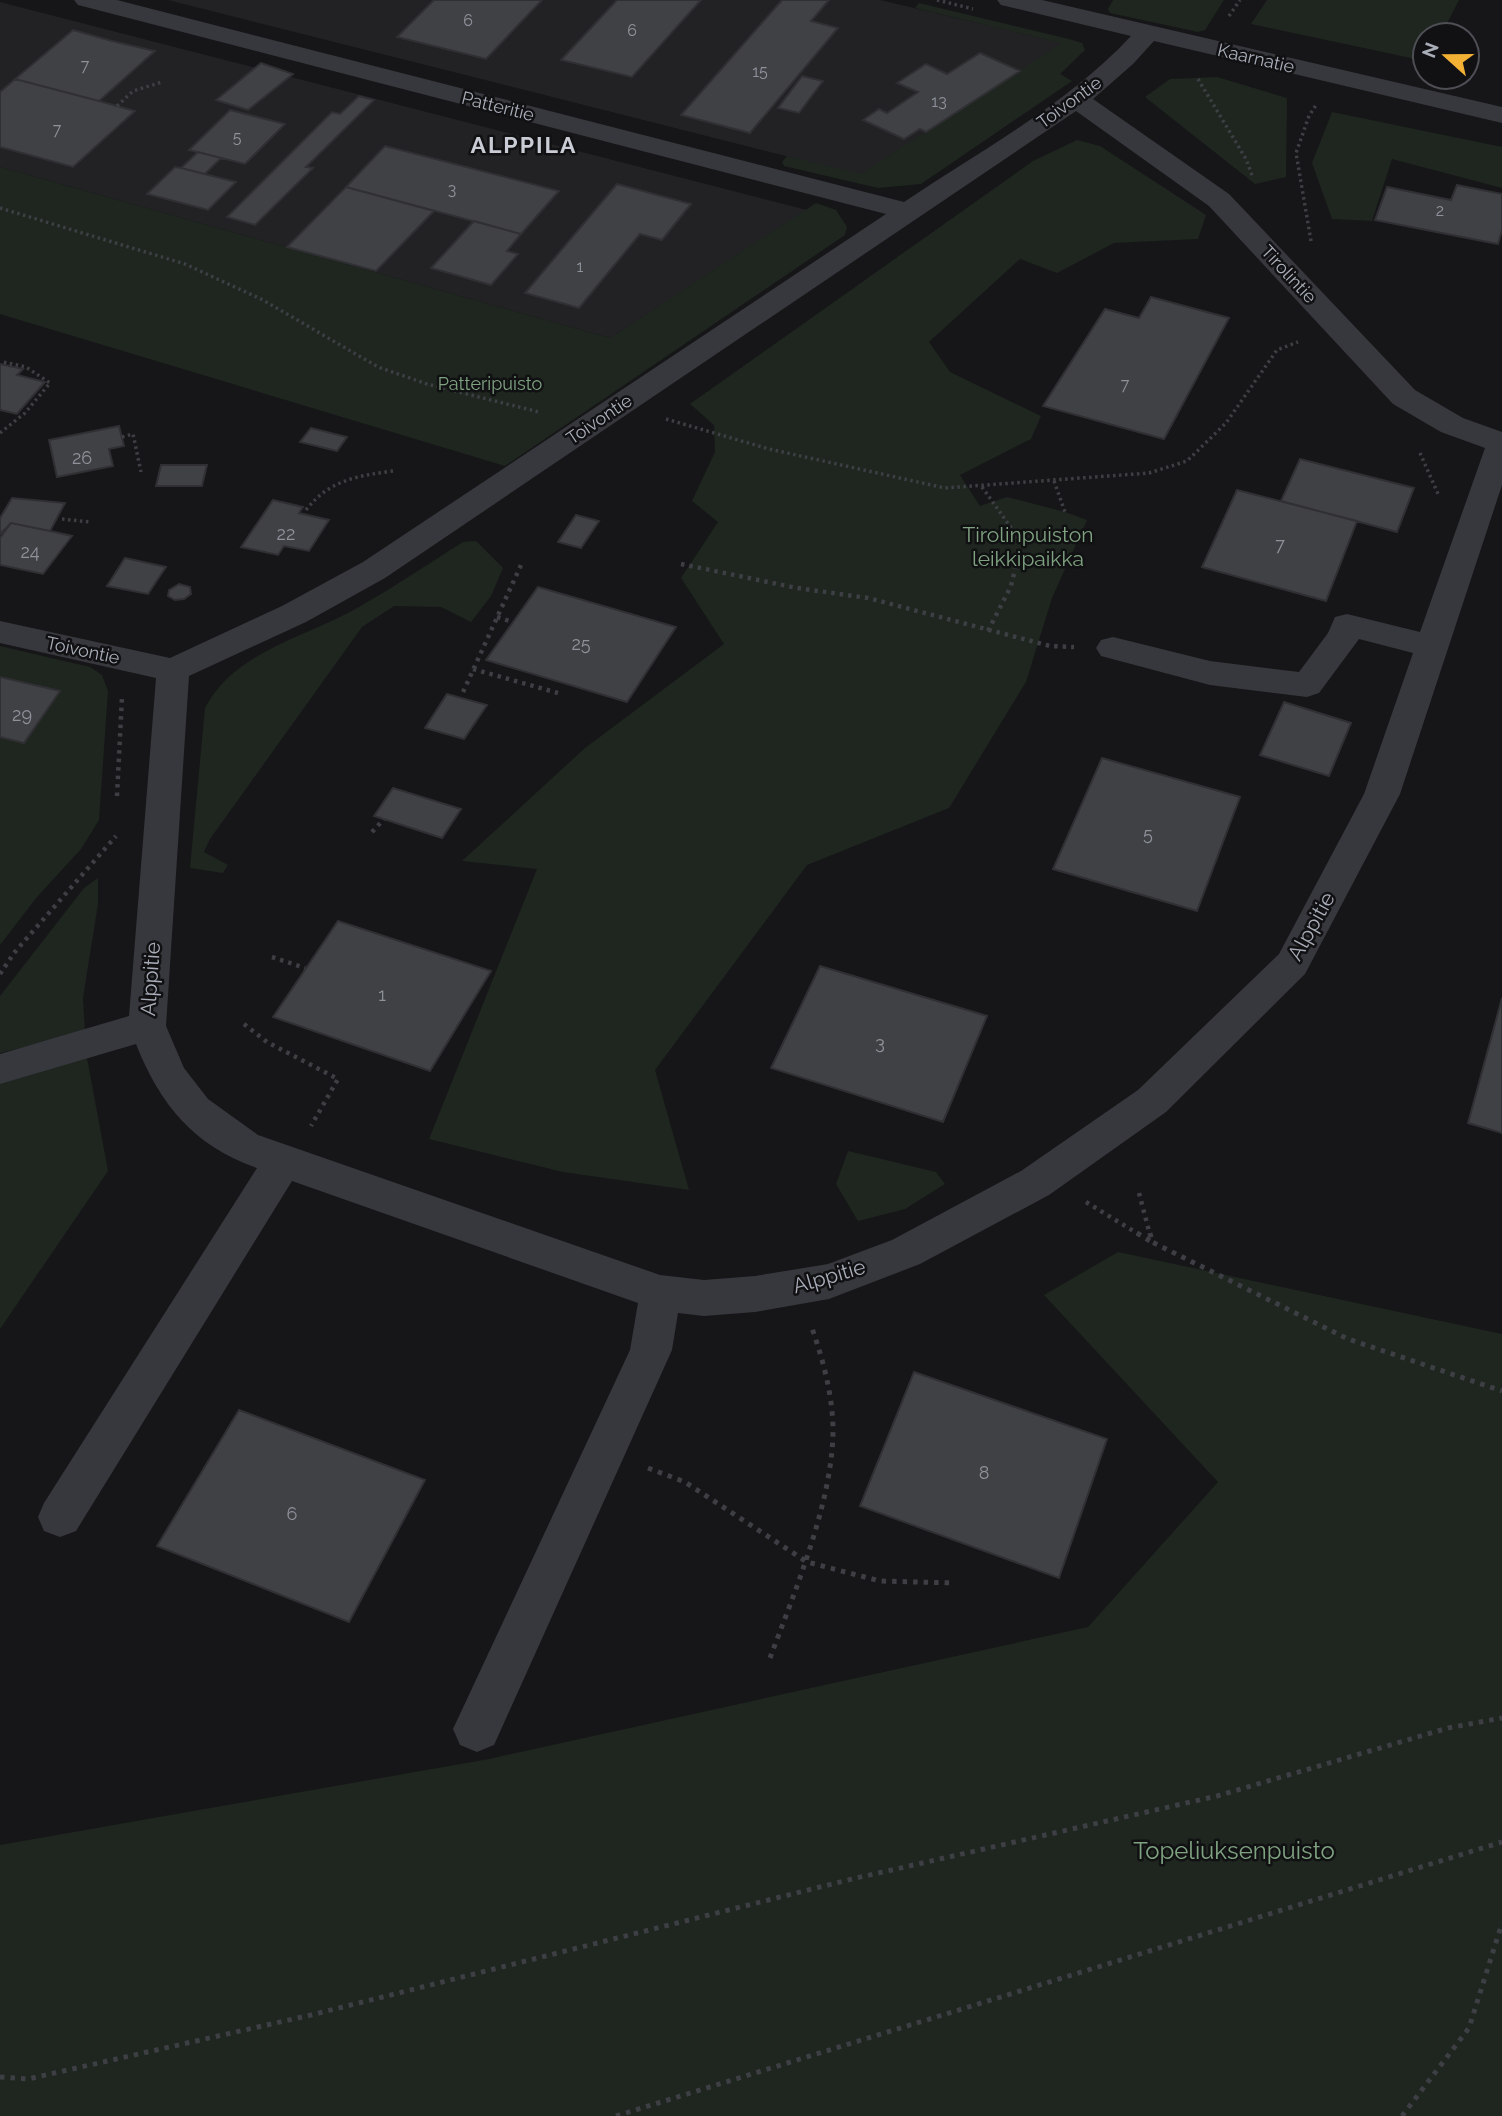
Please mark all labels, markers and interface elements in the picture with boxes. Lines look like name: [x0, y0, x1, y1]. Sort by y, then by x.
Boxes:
house number: 6: [463, 11, 473, 30]
house number: 6: [627, 21, 637, 40]
north arrow: [1411, 21, 1481, 91]
street label: Kaarnatie: [1216, 39, 1297, 77]
text: N: [1417, 39, 1443, 61]
house number: 7: [81, 56, 90, 75]
house number: 15: [752, 62, 768, 81]
street label: Toivontie: [1033, 71, 1106, 132]
street label: Patteritie: [460, 87, 537, 125]
house number: 13: [931, 92, 947, 111]
house number: 7: [53, 120, 62, 139]
house number: 5: [233, 128, 242, 147]
district label: ALPPILA: [470, 131, 578, 158]
house number: 3: [448, 180, 456, 199]
house number: 2: [1436, 201, 1444, 220]
street label: Tirolintie: [1257, 241, 1321, 308]
house number: 1: [577, 257, 584, 276]
park label: Patteripuisto: [438, 373, 543, 394]
house number: 7: [1121, 375, 1130, 394]
street label: Toivontie: [562, 389, 636, 449]
house number: 26: [72, 447, 92, 468]
park label: Tirolinpuiston leikkipaikka: [962, 522, 1094, 571]
house number: 22: [277, 523, 295, 544]
house number: 7: [1275, 534, 1285, 555]
house number: 24: [20, 541, 40, 562]
street label: Toivontie: [44, 632, 122, 668]
house number: 25: [571, 633, 591, 654]
house number: 29: [12, 704, 32, 725]
house number: 5: [1143, 823, 1153, 844]
street label: Alppitie: [1282, 887, 1340, 965]
street label: Alppitie: [135, 941, 165, 1017]
house number: 1: [378, 984, 386, 1005]
house number: 3: [875, 1032, 885, 1053]
street label: Alppitie: [790, 1254, 868, 1298]
house number: 8: [979, 1462, 989, 1483]
house number: 6: [287, 1503, 298, 1524]
park label: Topeliuksenpuisto: [1133, 1836, 1335, 1865]

